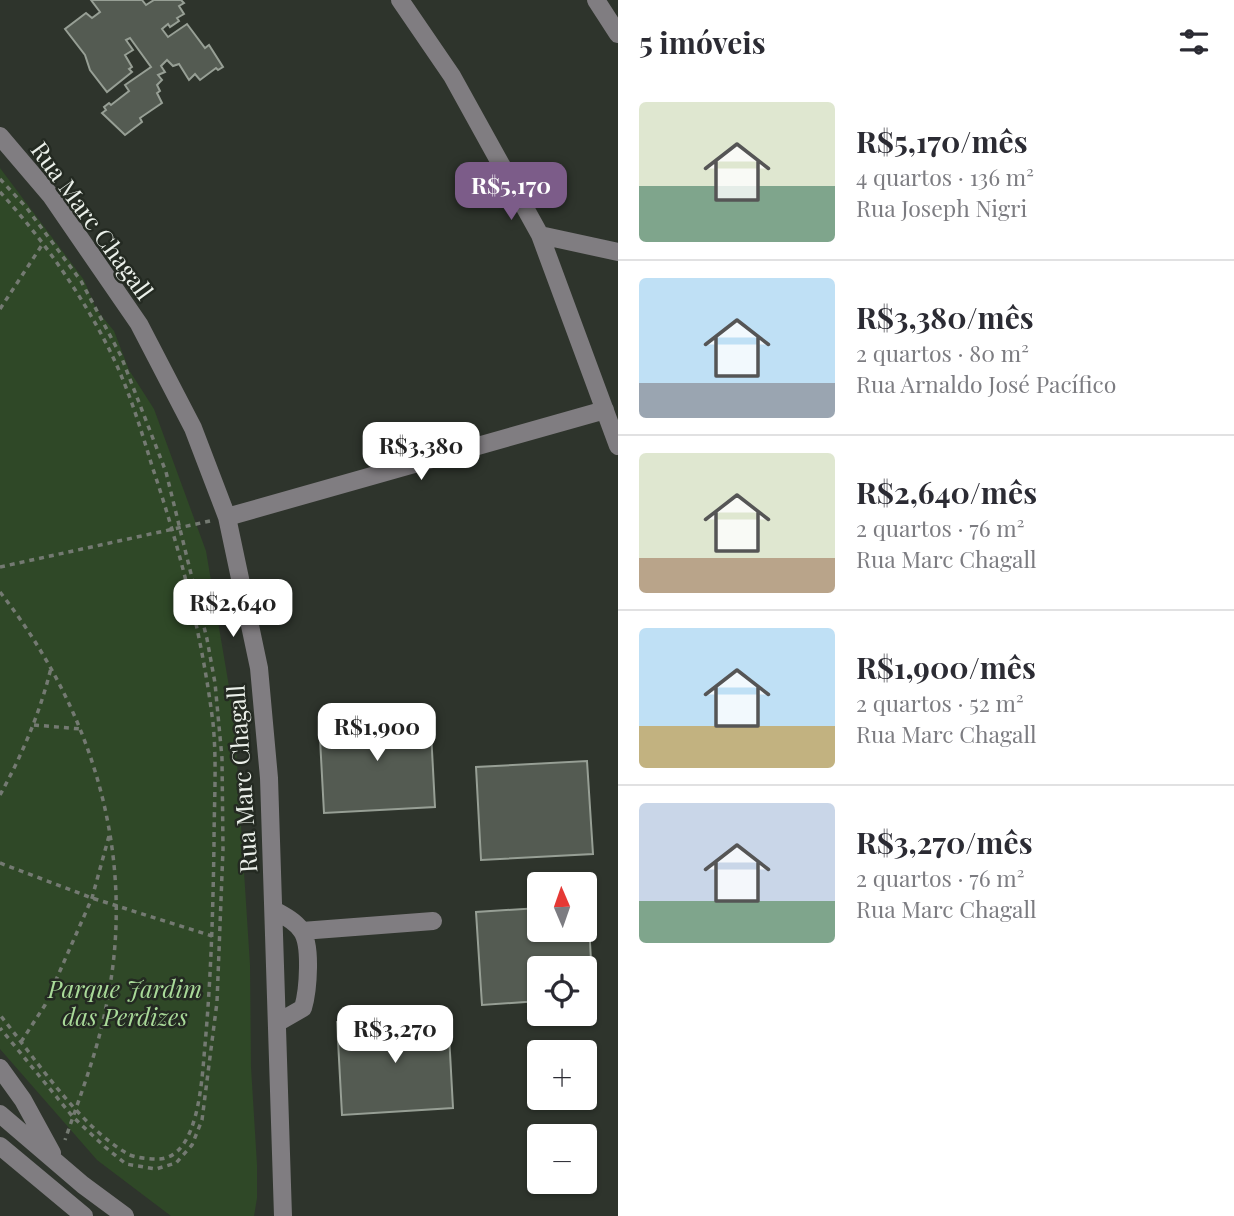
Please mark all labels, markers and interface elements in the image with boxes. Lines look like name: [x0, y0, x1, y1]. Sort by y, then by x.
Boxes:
text: 5 imóveis: [639, 22, 766, 62]
icon: filters: [1175, 23, 1213, 61]
text: R$5,170/mês: [856, 121, 1028, 161]
icon: home: [695, 130, 779, 214]
street label: Rua Marc Chagall: [25, 134, 161, 306]
text: 4 quartos · 136 m²: [856, 161, 1034, 192]
pin: R$5,170: [446, 162, 576, 222]
text: R$5,170: [471, 169, 551, 200]
text: Rua Joseph Nigri: [856, 192, 1027, 223]
text: R$3,380/mês: [856, 297, 1034, 337]
icon: home: [695, 306, 779, 390]
text: 2 quartos · 80 m²: [856, 337, 1029, 368]
text: Rua Arnaldo José Pacífico: [856, 368, 1116, 399]
pin: R$3,380: [356, 422, 486, 482]
text: R$3,380: [379, 429, 463, 460]
text: R$2,640/mês: [856, 472, 1037, 512]
icon: home: [695, 481, 779, 565]
text: 2 quartos · 76 m²: [856, 512, 1024, 543]
text: Rua Marc Chagall: [856, 543, 1037, 574]
pin: R$2,640: [168, 580, 298, 639]
text: R$2,640: [189, 586, 277, 617]
text: R$1,900/mês: [856, 647, 1036, 687]
icon: home: [695, 656, 779, 740]
street label: Rua Marc Chagall: [218, 684, 264, 874]
text: 2 quartos · 52 m²: [856, 687, 1024, 718]
pin: R$1,900: [312, 704, 442, 763]
text: R$1,900: [334, 710, 420, 741]
text: Rua Marc Chagall: [856, 718, 1037, 749]
text: R$3,270/mês: [856, 822, 1033, 862]
icon: home: [695, 831, 779, 915]
text: 2 quartos · 76 m²: [856, 862, 1024, 893]
north arrow: [527, 872, 597, 942]
map controls: [527, 872, 597, 1194]
text: Rua Marc Chagall: [856, 893, 1037, 924]
button: locate: [527, 956, 597, 1026]
park label: Parque Jardim das Perdizes: [47, 972, 202, 1032]
pin: R$3,270: [330, 1006, 460, 1065]
text: R$3,270: [353, 1012, 437, 1043]
button: +: [527, 1040, 597, 1110]
button: −: [527, 1124, 597, 1194]

